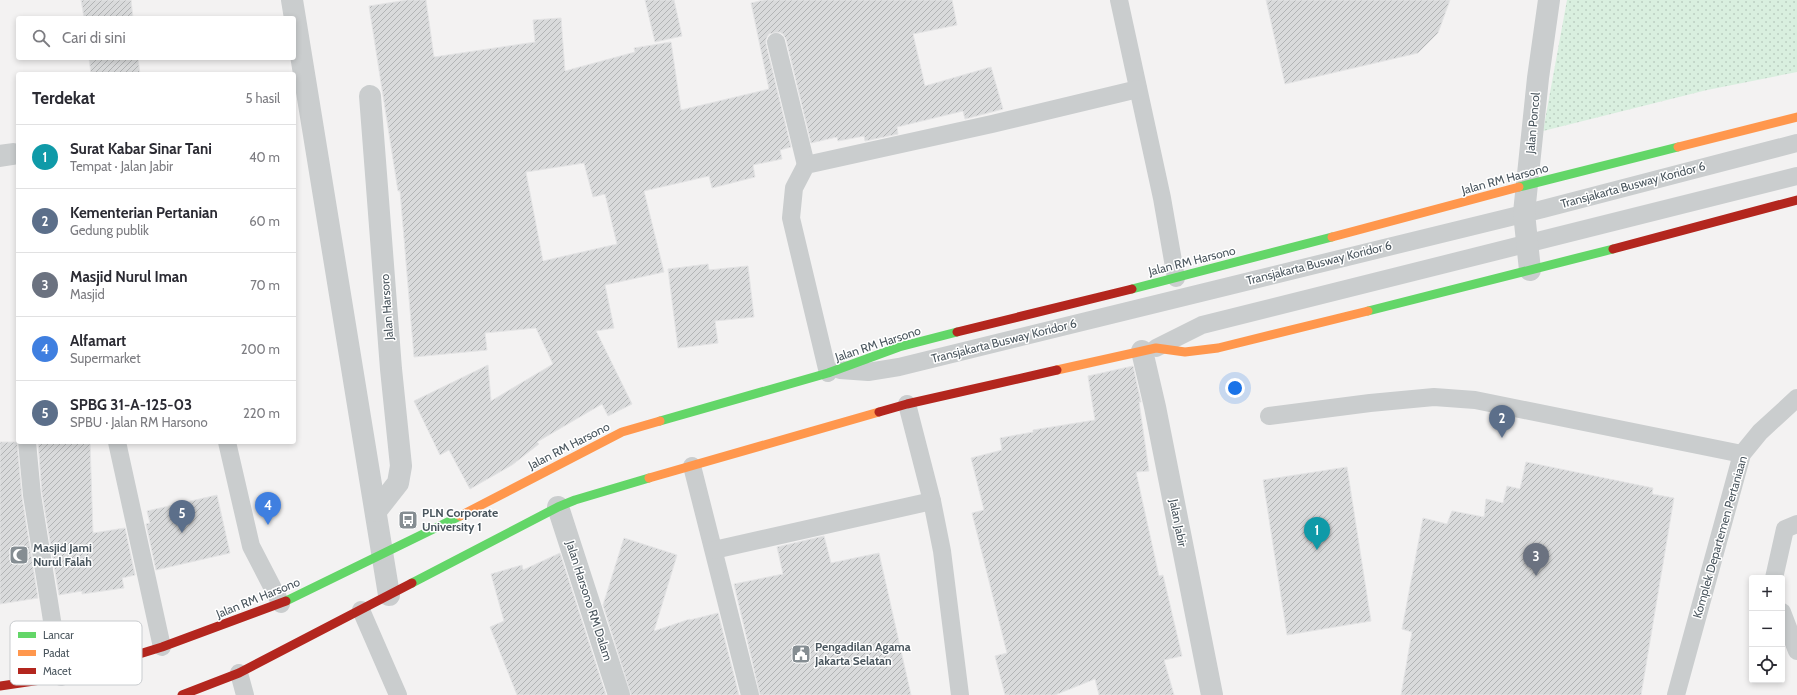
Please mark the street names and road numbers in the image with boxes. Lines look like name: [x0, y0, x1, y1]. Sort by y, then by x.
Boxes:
street label: Jalan Poncol: [1522, 91, 1543, 155]
street label: Transjakarta Busway Koridor 6: [1559, 158, 1707, 211]
street label: Jalan RM Harsono: [1459, 160, 1550, 198]
street label: Transjakarta Busway Koridor 6: [1245, 237, 1393, 288]
street label: Jalan RM Harsono: [1146, 242, 1237, 279]
street label: Jalan Harsoro: [377, 273, 396, 342]
street label: Transjakarta Busway Koridor 6: [930, 315, 1078, 366]
street label: Jalan RM Harsono: [832, 322, 923, 365]
street label: Jalan RM Harsono: [525, 418, 612, 473]
street label: Komplek Departemen Pertaniaan: [1689, 454, 1750, 620]
street label: Jalan Jabir: [1166, 497, 1191, 548]
street label: Jalan Harsono RM Dalam: [563, 538, 616, 663]
street label: Jalan RM Harsono: [213, 574, 302, 622]

